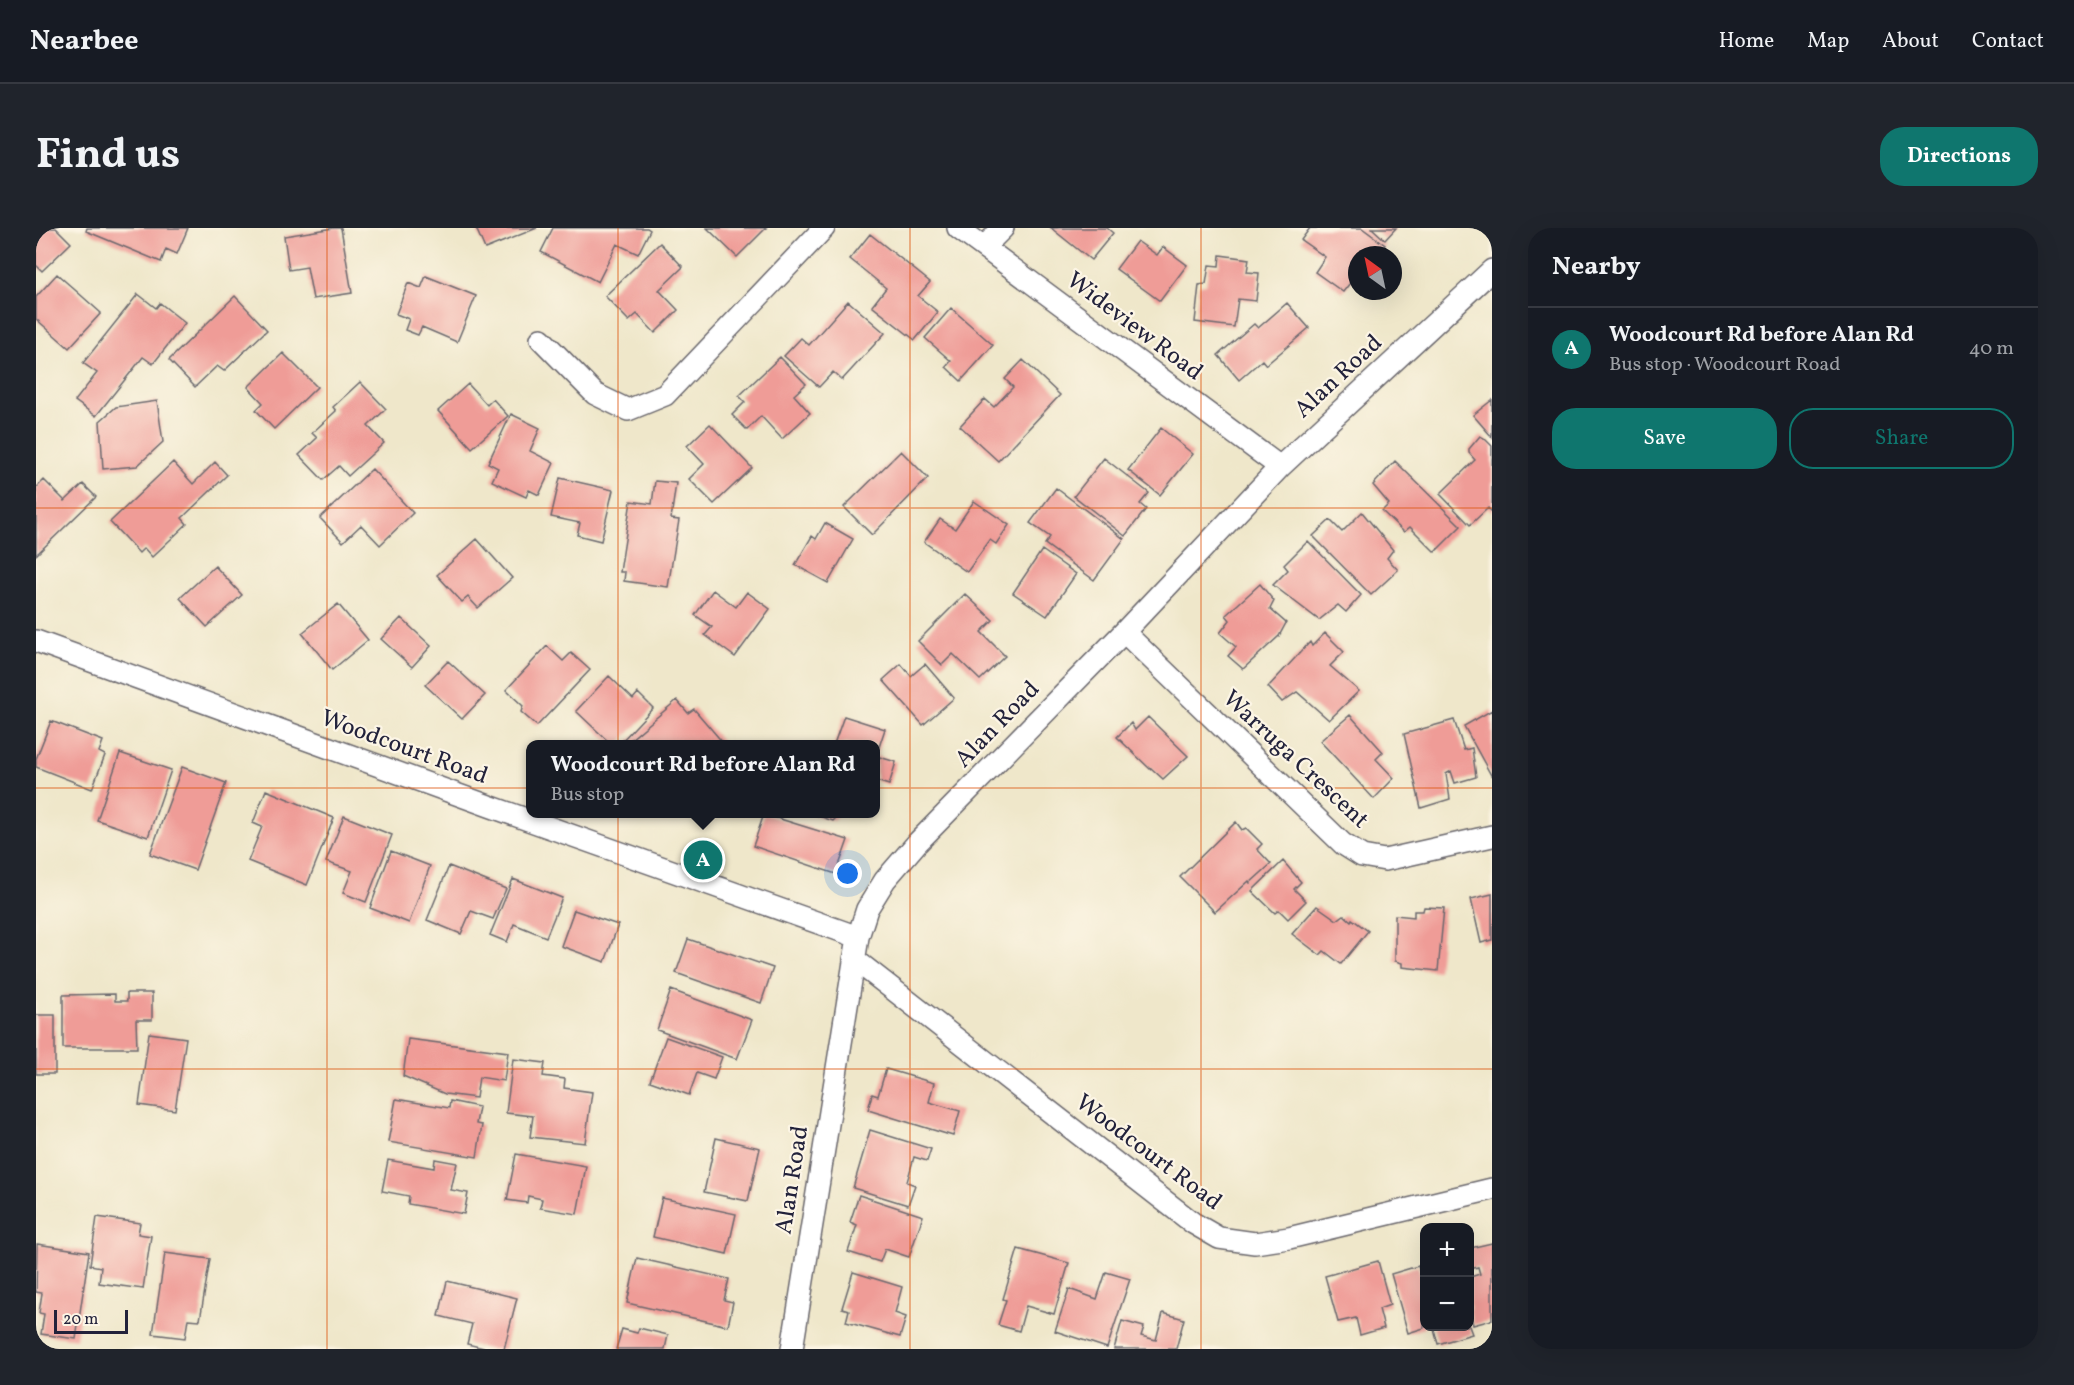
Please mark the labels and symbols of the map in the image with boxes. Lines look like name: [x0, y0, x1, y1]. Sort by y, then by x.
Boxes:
north arrow: [1348, 246, 1402, 300]
street label: Wideview Road: [1059, 264, 1209, 390]
street label: Alan Road: [1287, 327, 1391, 427]
street label: Alan Road: [948, 674, 1048, 776]
street label: Warruga Crescent: [1214, 683, 1376, 837]
street label: Woodcourt Road: [316, 702, 492, 794]
pin: A: [684, 838, 722, 882]
your location: [833, 859, 862, 888]
street label: Woodcourt Road: [1068, 1087, 1228, 1219]
street label: Alan Road: [768, 1123, 818, 1237]
scale bar: [54, 1307, 128, 1334]

